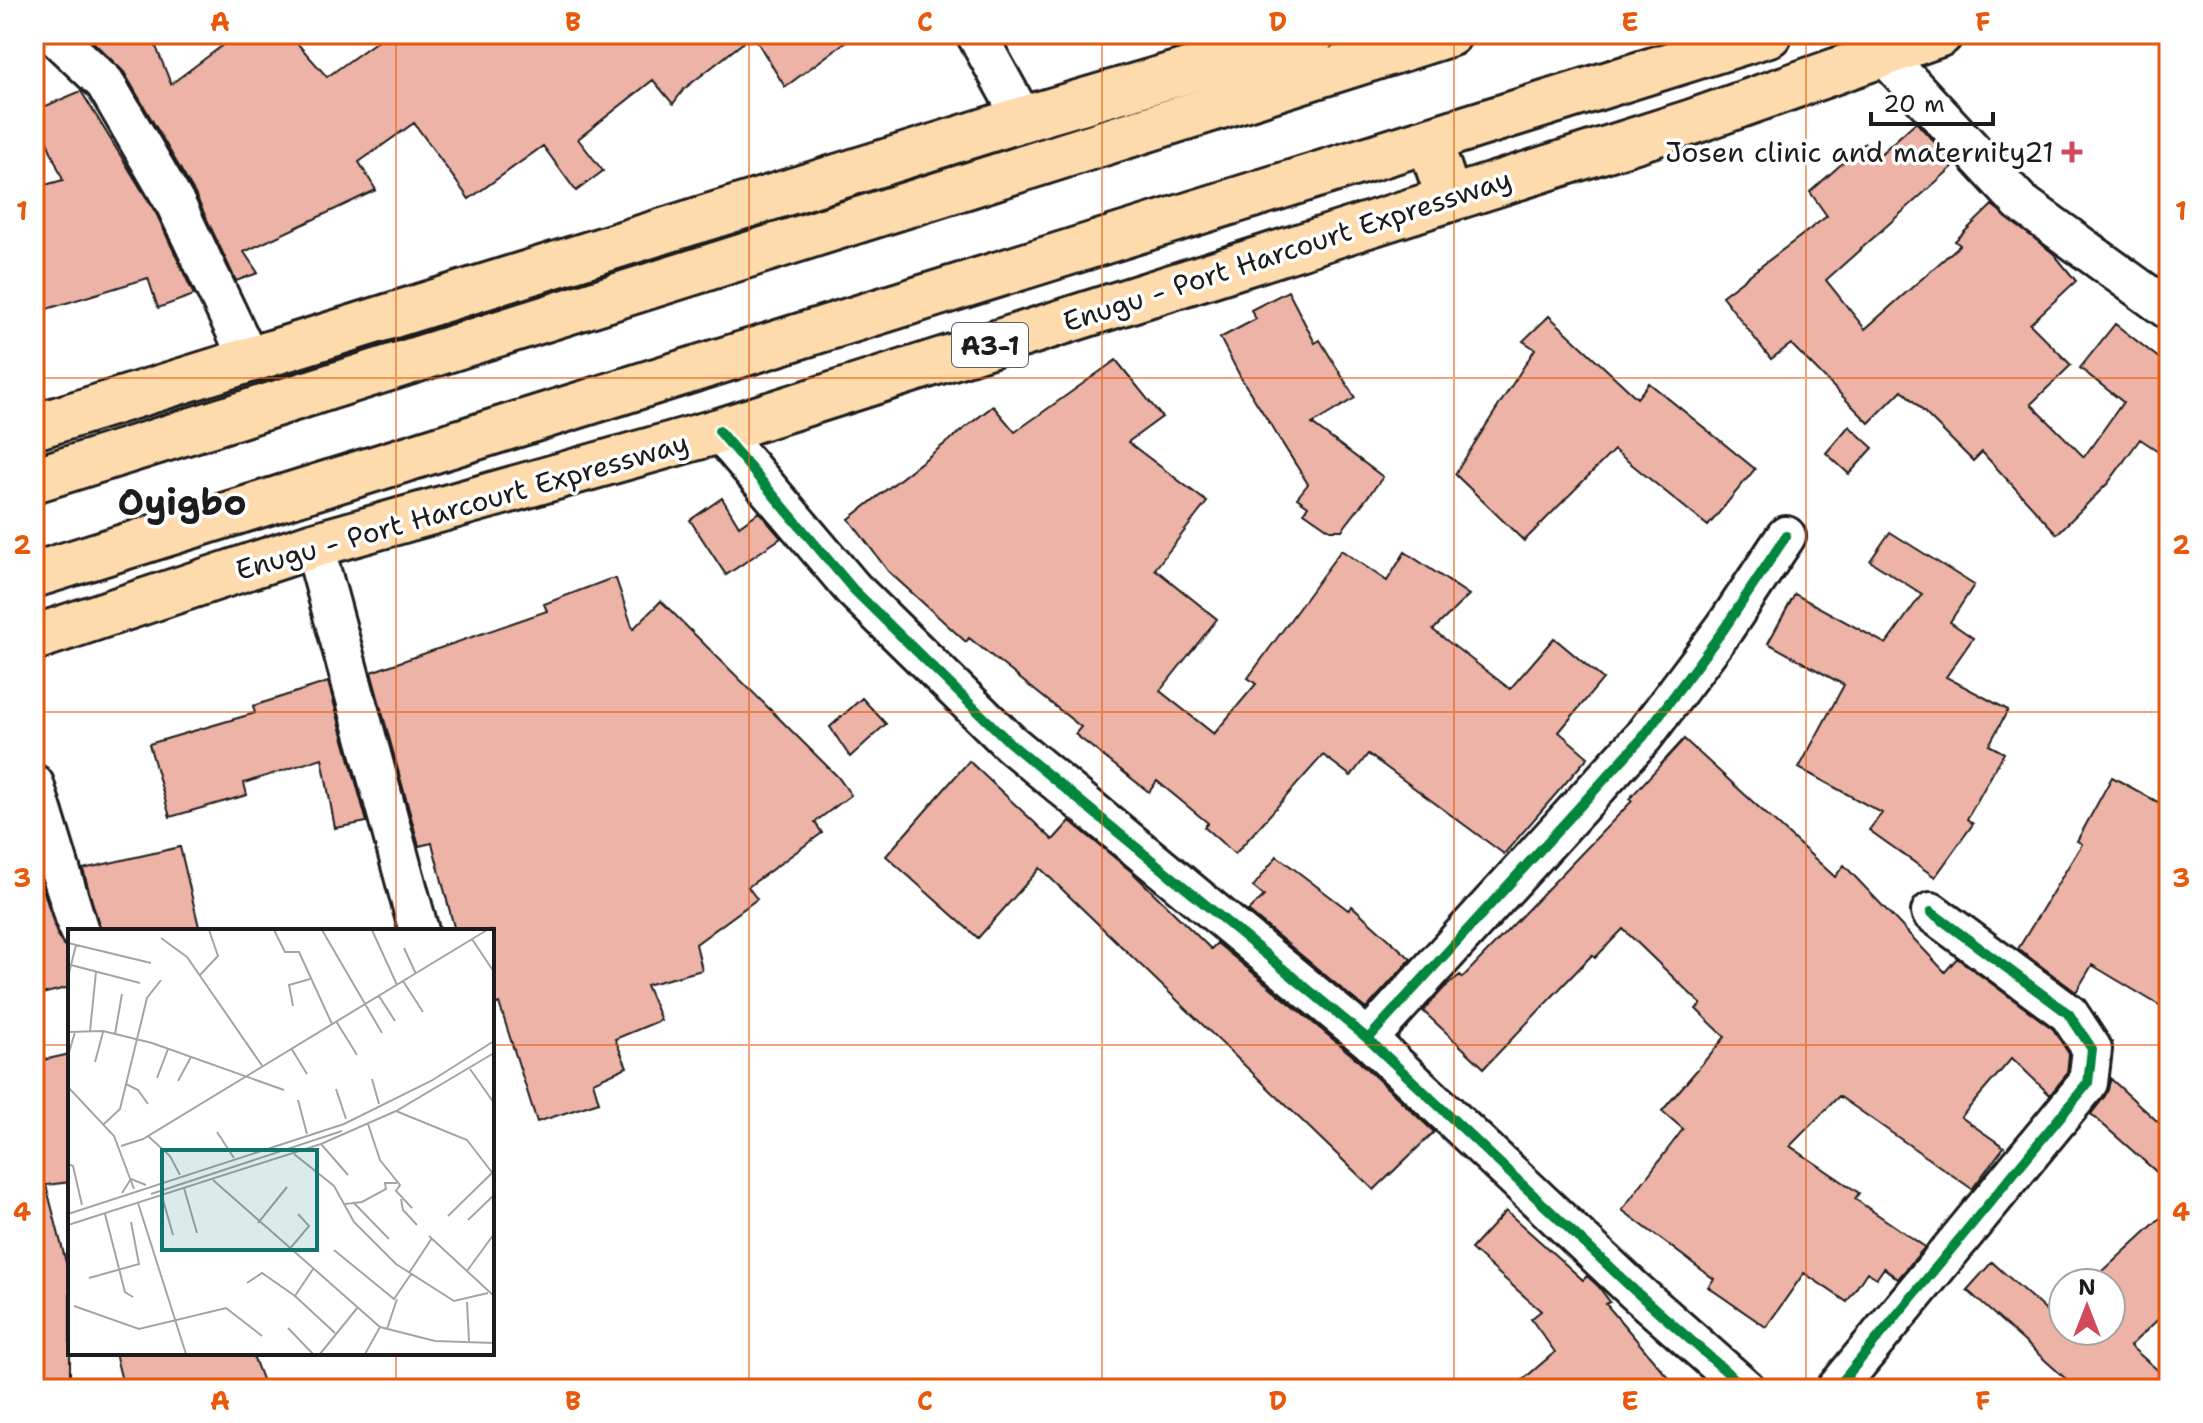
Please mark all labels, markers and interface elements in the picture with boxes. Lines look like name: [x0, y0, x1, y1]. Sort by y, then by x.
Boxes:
text: A: [210, 4, 230, 39]
text: B: [565, 4, 581, 39]
text: C: [917, 4, 933, 39]
text: D: [1269, 4, 1287, 39]
text: E: [1621, 4, 1639, 39]
text: F: [1975, 4, 1991, 39]
scale bar: [1871, 76, 1993, 126]
text: 20 m: [1883, 88, 1945, 120]
place label: Josen clinic and maternity21: [1665, 133, 2054, 171]
marker: Josen clinic and maternity21: [2061, 141, 2083, 163]
street label: Enugu - Port Harcourt Expressway: [1058, 159, 1516, 341]
text: 1: [16, 193, 28, 228]
text: 1: [2175, 193, 2187, 228]
road number: A3-1: [952, 323, 1028, 367]
street label: Enugu - Port Harcourt Expressway: [231, 423, 693, 589]
district label: Oyigbo: [117, 478, 247, 527]
text: 2: [13, 527, 31, 562]
text: 2: [2172, 527, 2190, 562]
text: 3: [13, 860, 31, 895]
text: 3: [2172, 860, 2190, 895]
inset map: [68, 929, 494, 1355]
text: 4: [13, 1194, 31, 1229]
text: 4: [2172, 1194, 2190, 1229]
north arrow: [2047, 1267, 2127, 1347]
text: N: [2078, 1273, 2096, 1302]
text: A: [210, 1383, 230, 1418]
text: B: [565, 1383, 581, 1418]
text: C: [917, 1383, 933, 1418]
text: D: [1269, 1383, 1287, 1418]
text: E: [1621, 1383, 1639, 1418]
text: F: [1975, 1383, 1991, 1418]

